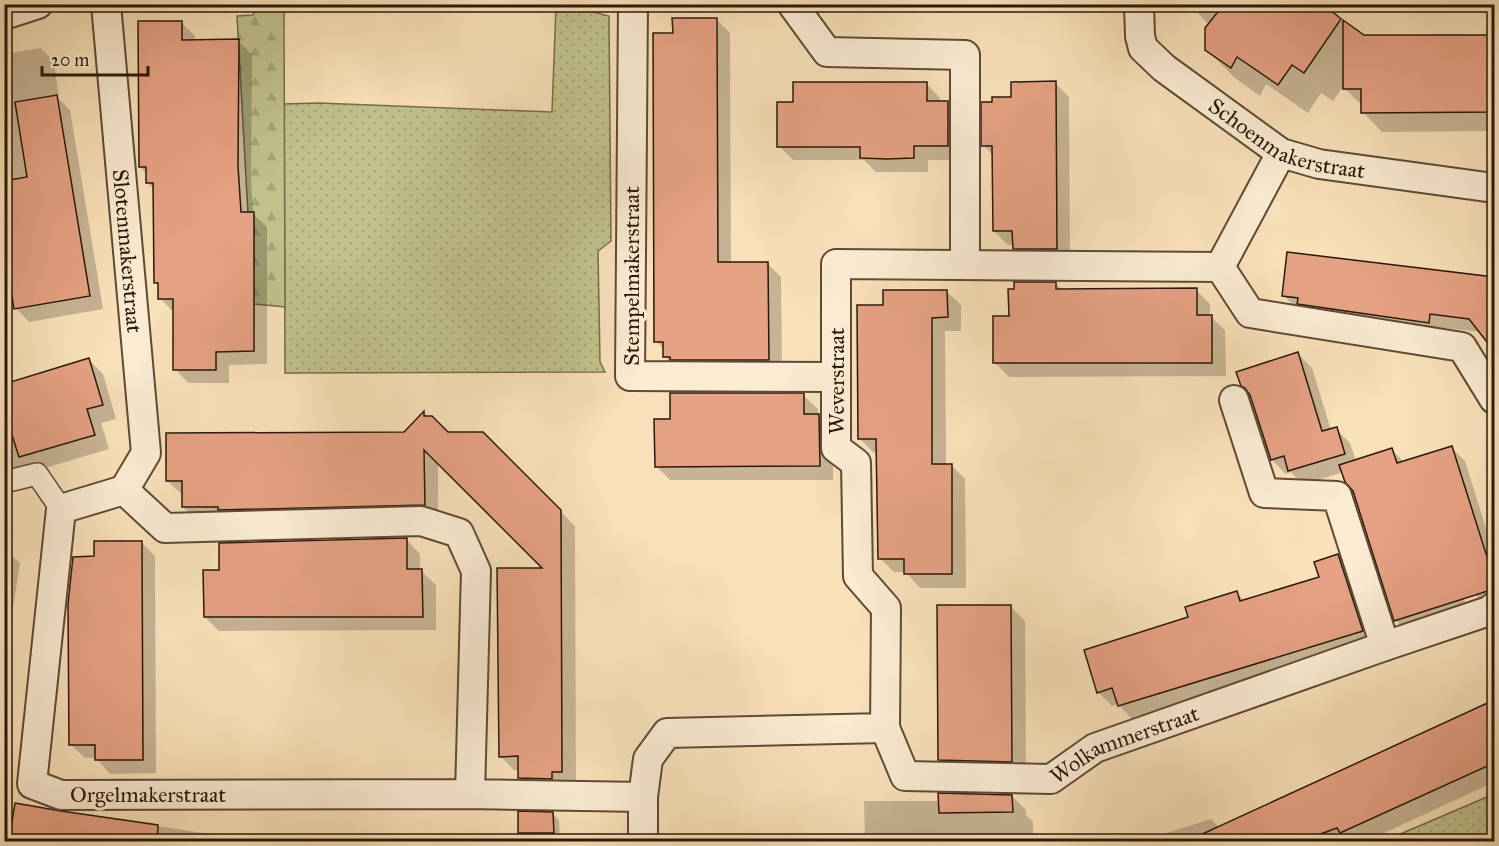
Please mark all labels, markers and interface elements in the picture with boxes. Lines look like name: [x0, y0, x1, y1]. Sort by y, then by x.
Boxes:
scale bar: [42, 39, 148, 77]
text: 20 m: [51, 49, 89, 71]
street label: Schoenmakerstraat: [1203, 92, 1367, 184]
street label: Slotenmakerstraat: [107, 168, 148, 334]
street label: Stempelmakerstraat: [618, 186, 645, 366]
street label: Weverstraat: [823, 327, 850, 435]
street label: Wolkammerstraat: [1045, 700, 1203, 790]
street label: Orgelmakerstraat: [70, 781, 226, 808]

